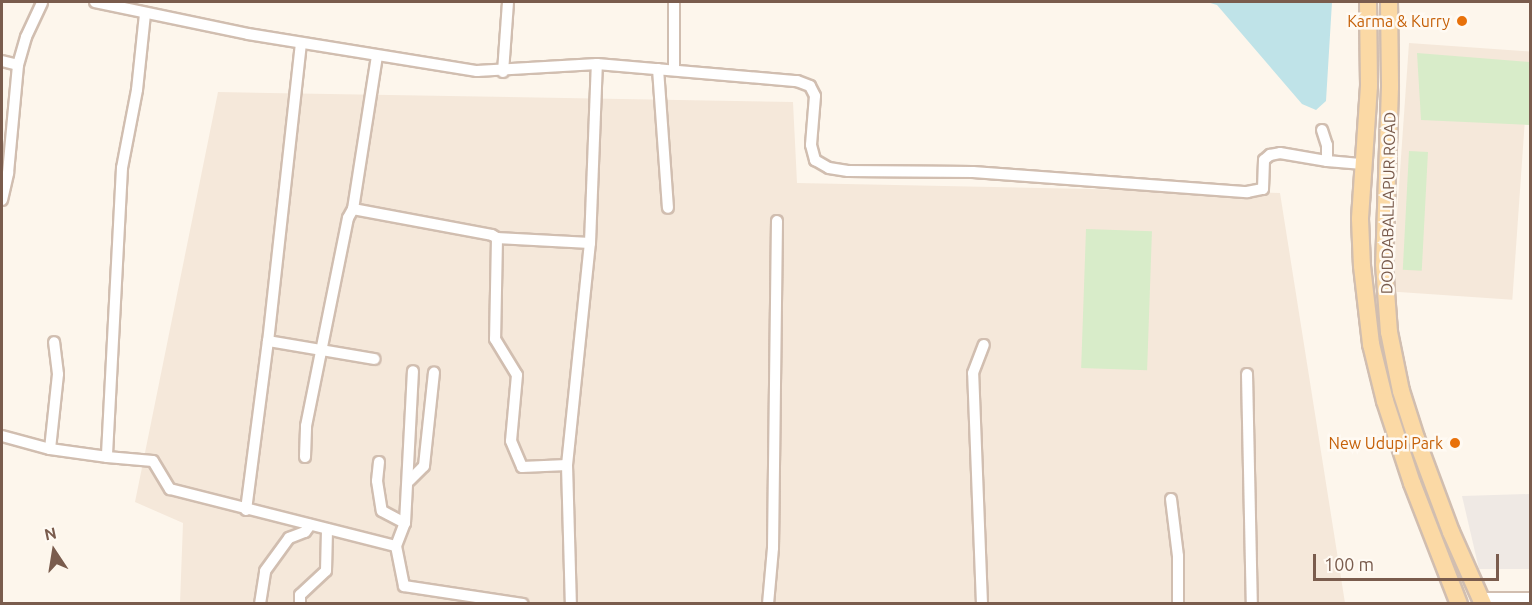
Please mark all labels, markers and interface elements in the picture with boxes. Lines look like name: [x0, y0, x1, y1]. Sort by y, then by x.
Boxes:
place label: Karma & Kurry: [1347, 11, 1450, 31]
marker: Karma & Kurry: [1455, 14, 1469, 28]
street label: DODDABALLAPUR ROAD: [1377, 112, 1399, 294]
place label: New Udupi Park: [1329, 433, 1443, 453]
marker: New Udupi Park: [1448, 436, 1462, 450]
north arrow: [24, 521, 84, 581]
text: N: [43, 523, 58, 543]
scale bar: [1316, 542, 1502, 580]
text: 100 m: [1324, 554, 1374, 574]

